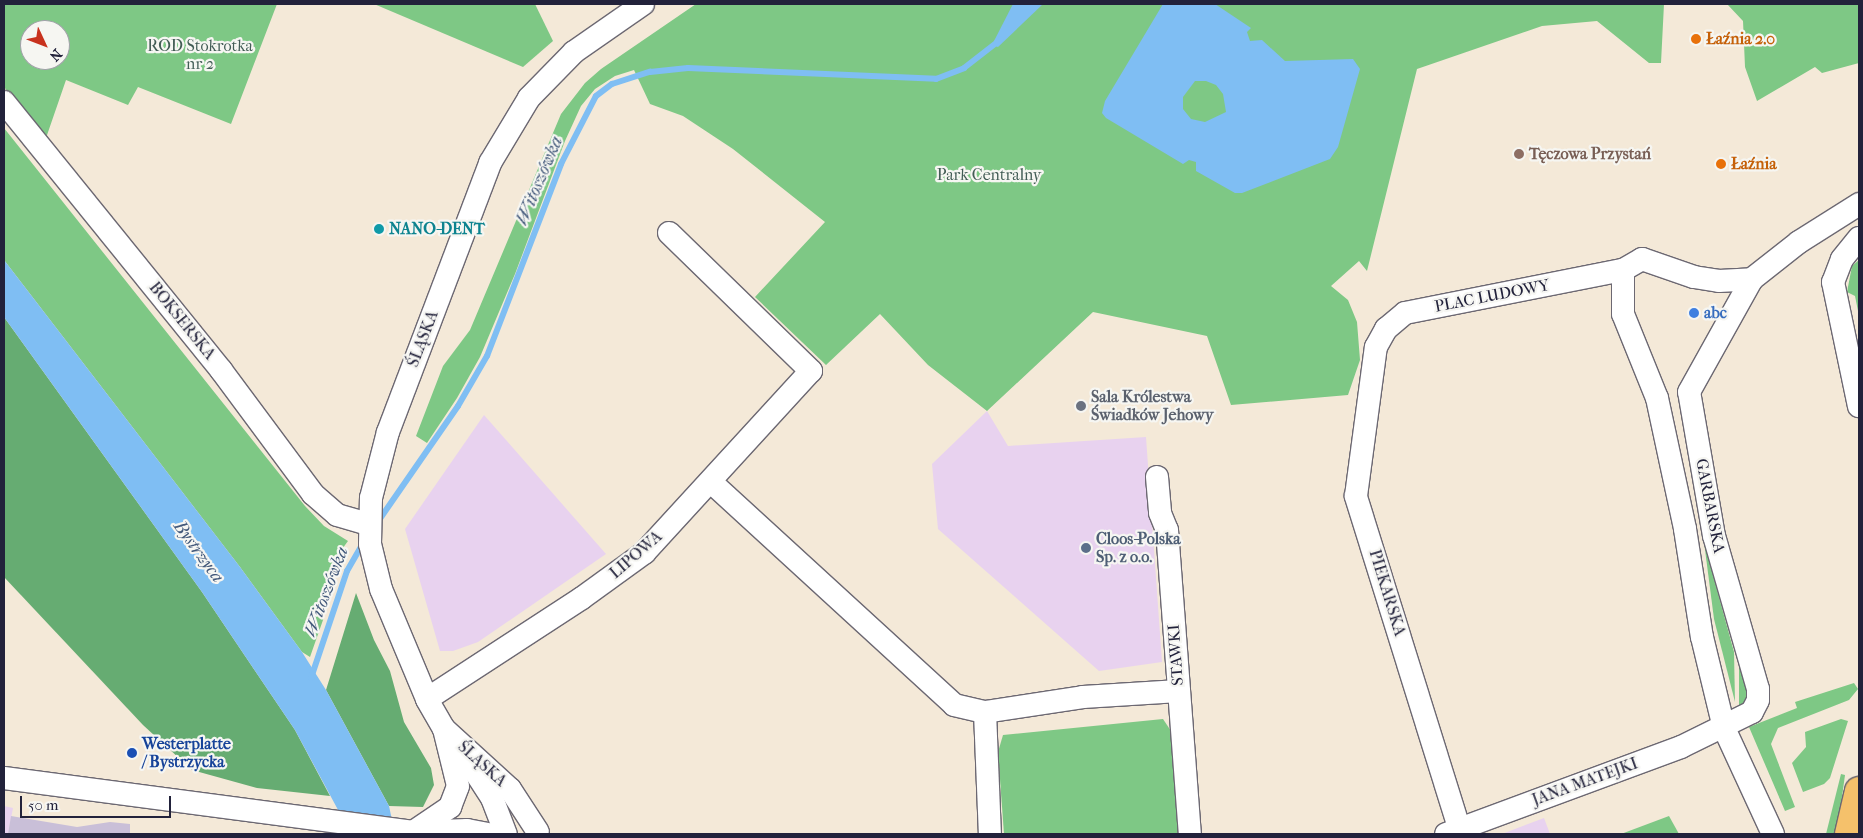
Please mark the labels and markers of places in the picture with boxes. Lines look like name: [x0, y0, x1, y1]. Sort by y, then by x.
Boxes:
place label: Łaźnia 2.0: [1706, 29, 1775, 49]
marker: Łaźnia 2.0: [1690, 33, 1702, 45]
place label: Tęczowa Przystań: [1529, 144, 1651, 164]
marker: Tęczowa Przystań: [1513, 148, 1525, 160]
place label: Łaźnia: [1731, 154, 1777, 174]
marker: Łaźnia: [1715, 158, 1727, 170]
place label: NANO-DENT: [389, 219, 485, 239]
marker: NANO-DENT: [373, 223, 385, 235]
place label: abc: [1704, 303, 1727, 323]
marker: abc: [1688, 307, 1700, 319]
place label: Sala Królestwa Świadków Jehowy: [1091, 387, 1214, 425]
marker: Sala Królestwa Świadków Jehowy: [1075, 400, 1087, 412]
place label: Cloos-Polska Sp. z o.o.: [1096, 529, 1181, 567]
marker: Cloos-Polska Sp. z o.o.: [1080, 542, 1092, 554]
place label: Westerplatte / Bystrzycka: [142, 734, 231, 772]
marker: Westerplatte / Bystrzycka: [126, 747, 138, 759]

